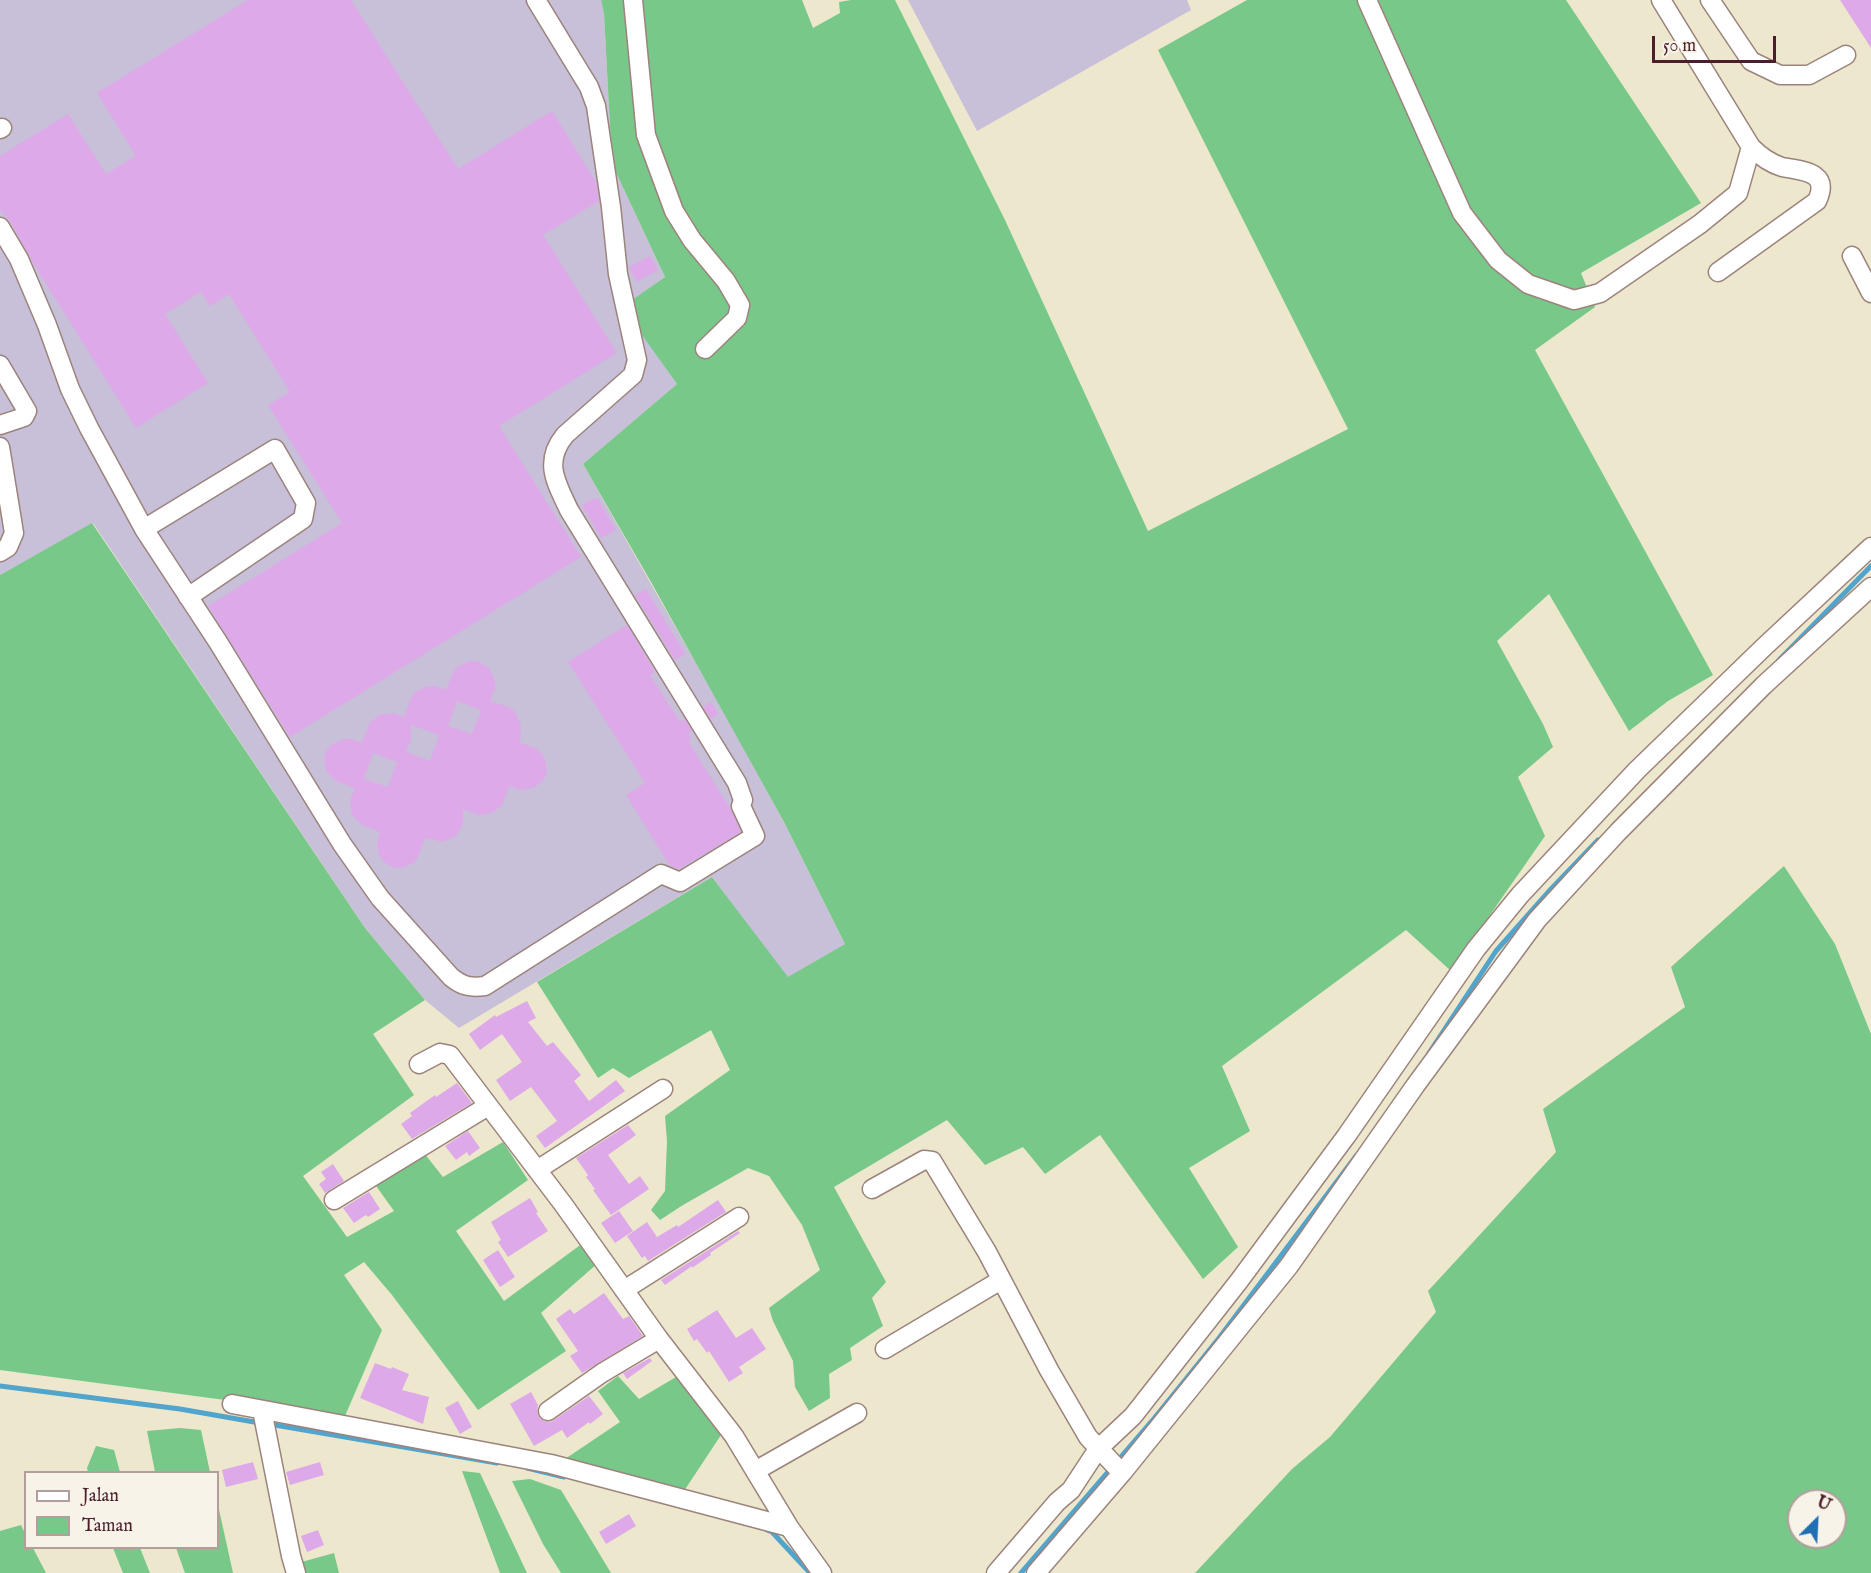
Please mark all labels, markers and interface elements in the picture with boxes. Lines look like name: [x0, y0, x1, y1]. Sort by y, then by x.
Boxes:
scale bar: [1655, 24, 1780, 62]
text: 50 m: [1663, 35, 1696, 58]
legend: [24, 1471, 219, 1549]
text: Jalan: [82, 1485, 119, 1508]
north arrow: [1787, 1489, 1847, 1549]
text: U: [1813, 1492, 1834, 1516]
text: Taman: [82, 1515, 133, 1538]

